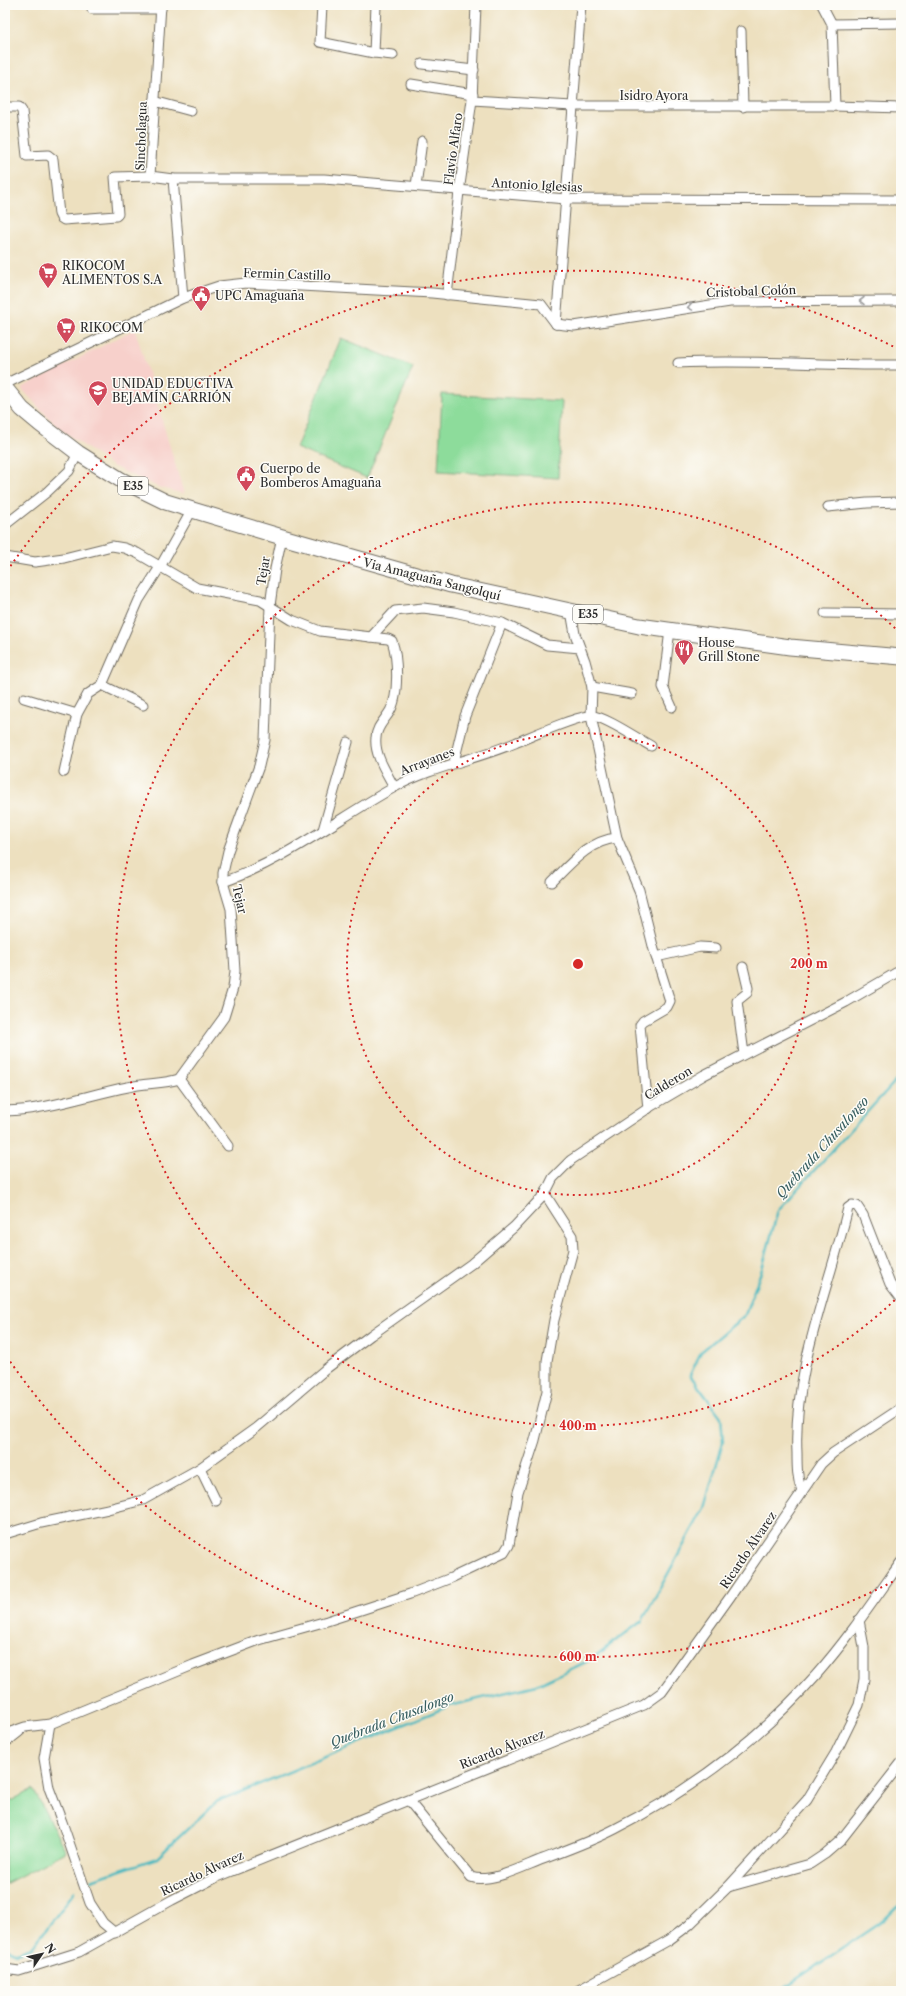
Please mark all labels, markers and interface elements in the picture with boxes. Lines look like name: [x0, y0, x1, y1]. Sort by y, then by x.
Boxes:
street label: Isidro Ayora: [620, 88, 689, 103]
street label: Sincholagua: [132, 100, 150, 171]
street label: Flavio Alfaro: [441, 112, 465, 186]
street label: Antonio Iglesias: [490, 175, 583, 195]
place label: RIKOCOM ALIMENTOS S.A: [61, 258, 163, 287]
supermarket icon: RIKOCOM ALIMENTOS S.A: [37, 261, 59, 289]
street label: Fermin Castillo: [243, 265, 331, 283]
street label: Cristobal Colón: [706, 282, 797, 300]
public building icon: UPC Amaguaña: [190, 284, 212, 312]
place label: UPC Amaguaña: [215, 288, 305, 303]
one-way arrow: [859, 297, 865, 305]
one-way arrow: [687, 302, 693, 310]
supermarket icon: RIKOCOM: [55, 316, 77, 344]
place label: RIKOCOM: [80, 320, 143, 335]
place label: UNIDAD EDUCTIVA BEJAMÍN CARRIÓN: [112, 376, 234, 405]
school or university icon: UNIDAD EDUCTIVA BEJAMÍN CARRIÓN: [87, 379, 109, 407]
place label: Cuerpo de Bomberos Amaguaña: [260, 461, 382, 490]
public building icon: Cuerpo de Bomberos Amaguaña: [235, 464, 257, 492]
road number: E35: [118, 477, 148, 495]
street label: Via Amaguaña Sangolquí: [361, 554, 502, 603]
street label: Tejar: [253, 555, 273, 587]
road number: E35: [573, 605, 603, 623]
place label: House Grill Stone: [698, 635, 760, 664]
restaurant icon: House Grill Stone: [673, 638, 695, 666]
street label: Arrayanes: [397, 744, 456, 779]
street label: Tejar: [229, 883, 251, 915]
text: 200 m: [790, 956, 828, 971]
centre of rings: [571, 957, 585, 971]
street label: Calderon: [641, 1063, 695, 1103]
water label: Quebrada Chusalongo: [772, 1093, 872, 1201]
text: 400 m: [559, 1418, 597, 1433]
street label: Ricardo Álvarez: [716, 1508, 779, 1591]
text: 600 m: [559, 1649, 597, 1664]
water label: Quebrada Chusalongo: [328, 1688, 456, 1750]
street label: Ricardo Álvarez: [457, 1725, 547, 1772]
street label: Ricardo Álvarez: [158, 1846, 246, 1899]
north arrow: [22, 1934, 62, 1974]
text: N: [42, 1941, 59, 1957]

